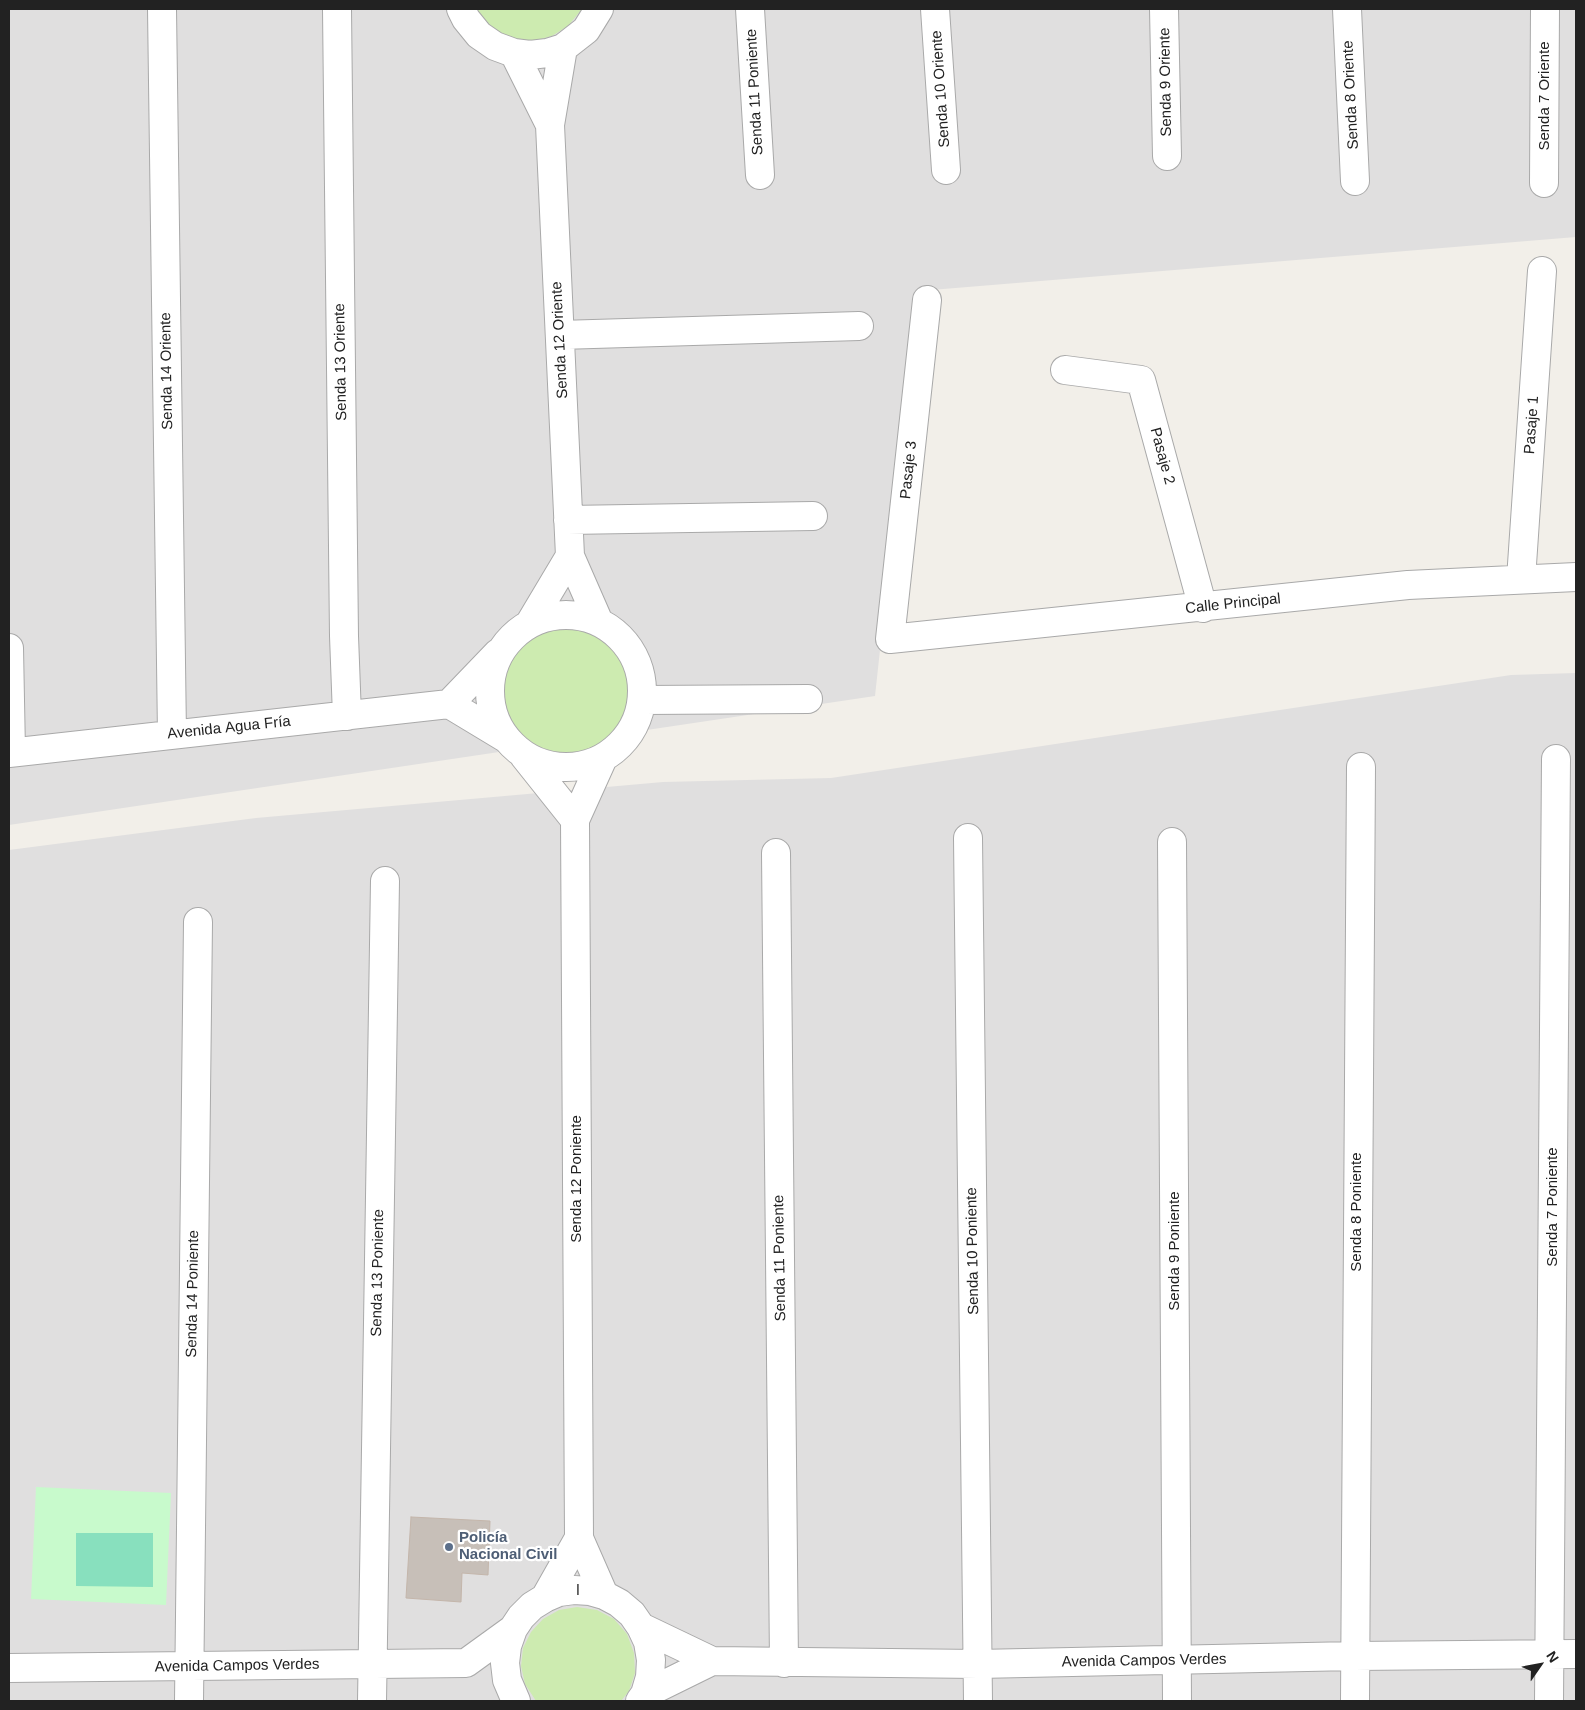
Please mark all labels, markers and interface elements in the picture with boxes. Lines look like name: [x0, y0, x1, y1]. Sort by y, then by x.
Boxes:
street label: Senda 9 Oriente: [1156, 27, 1176, 137]
street label: Senda 11 Poniente: [743, 28, 767, 156]
street label: Senda 10 Oriente: [928, 30, 954, 148]
street label: Senda 8 Oriente: [1339, 40, 1363, 150]
street label: Senda 7 Oriente: [1536, 41, 1554, 151]
street label: Senda 12 Oriente: [548, 281, 572, 399]
street label: Senda 13 Oriente: [331, 303, 351, 421]
street label: Senda 14 Oriente: [157, 312, 177, 430]
street label: Pasaje 1: [1521, 395, 1543, 455]
street label: Pasaje 2: [1146, 425, 1178, 487]
street label: Pasaje 3: [897, 440, 921, 500]
street label: Calle Principal: [1184, 590, 1282, 618]
street label: Avenida Agua Fría: [166, 713, 292, 743]
street label: Senda 12 Poniente: [568, 1115, 586, 1243]
street label: Senda 7 Poniente: [1544, 1147, 1562, 1267]
street label: Senda 8 Poniente: [1348, 1152, 1366, 1272]
street label: Senda 10 Poniente: [963, 1187, 983, 1315]
street label: Senda 9 Poniente: [1166, 1191, 1184, 1311]
street label: Senda 11 Poniente: [770, 1195, 790, 1321]
street label: Senda 13 Poniente: [368, 1209, 388, 1337]
street label: Senda 14 Poniente: [183, 1230, 203, 1358]
place label: Policía Nacional Civil: [459, 1529, 557, 1564]
marker: Policía Nacional Civil: [443, 1541, 455, 1553]
street label: l: [576, 1582, 580, 1600]
north arrow: [1515, 1640, 1565, 1690]
text: N: [1543, 1648, 1562, 1665]
street label: Avenida Campos Verdes: [1061, 1651, 1227, 1671]
street label: Avenida Campos Verdes: [154, 1656, 320, 1676]

